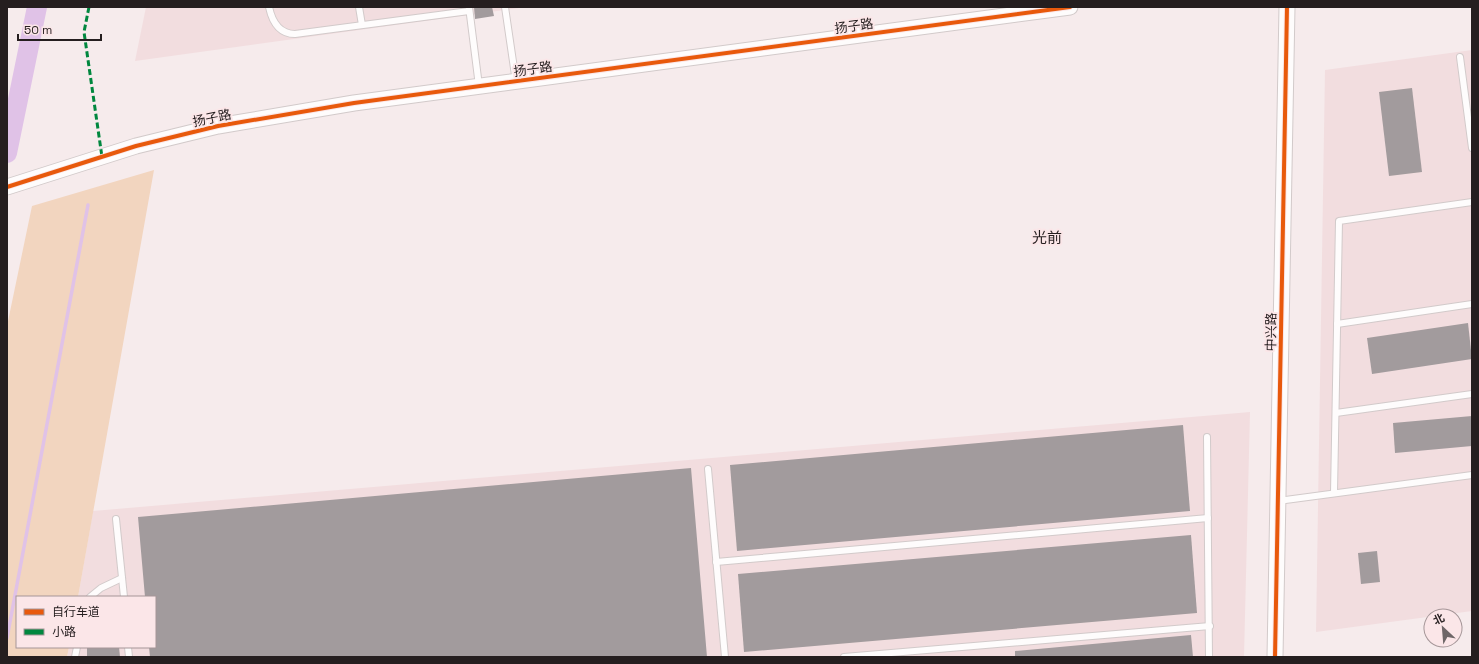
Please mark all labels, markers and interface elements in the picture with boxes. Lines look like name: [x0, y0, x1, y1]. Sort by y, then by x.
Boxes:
street label: 扬子路: [833, 15, 875, 37]
scale bar: [18, 16, 101, 42]
text: 50 m: [24, 22, 52, 38]
street label: 扬子路: [512, 58, 554, 80]
street label: 扬子路: [191, 106, 233, 130]
district label: 光前: [1032, 228, 1062, 247]
street label: 中兴路: [1262, 312, 1280, 352]
legend: [16, 596, 156, 648]
text: 自行车道: [52, 604, 100, 620]
north arrow: [1423, 608, 1463, 648]
text: 北: [1431, 610, 1447, 628]
text: 小路: [52, 624, 76, 640]

